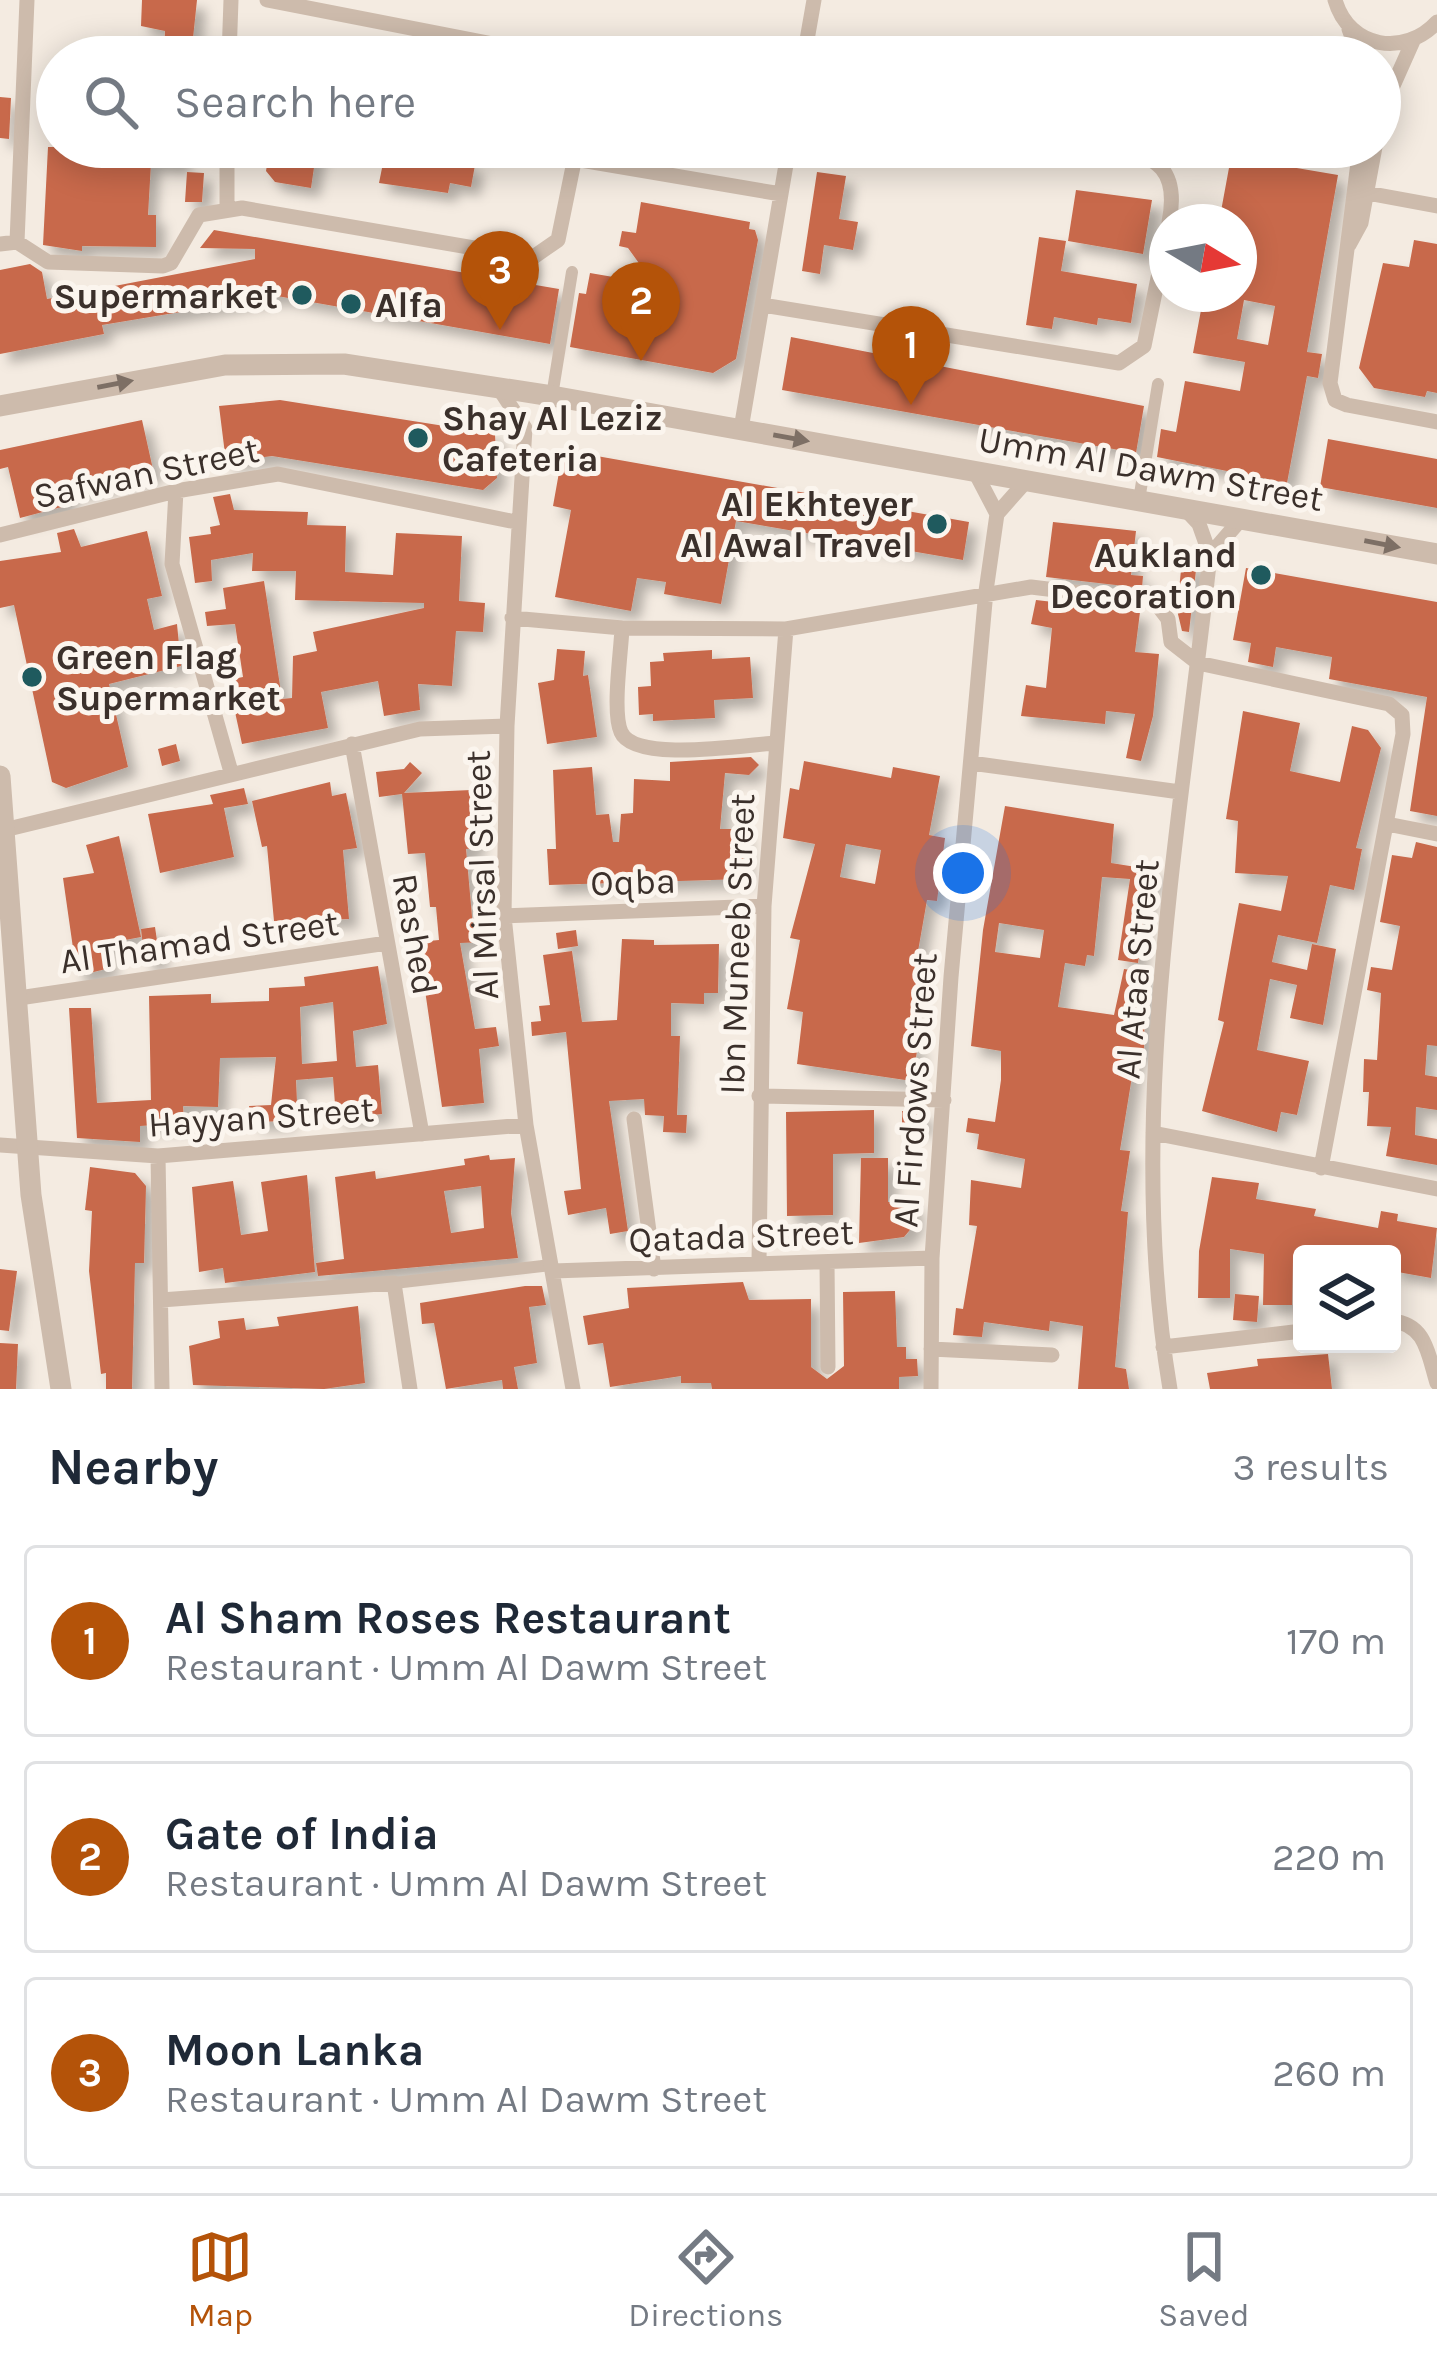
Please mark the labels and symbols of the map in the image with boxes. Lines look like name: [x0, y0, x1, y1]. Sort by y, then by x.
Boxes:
north arrow: [1149, 204, 1257, 312]
pin: 3: [461, 231, 539, 330]
pin: 2: [602, 262, 680, 361]
place label: Supermarket: [53, 275, 278, 317]
marker: Supermarket: [289, 282, 315, 308]
place label: Alfa: [375, 284, 443, 326]
marker: Alfa: [338, 291, 364, 317]
pin: 1: [872, 306, 950, 405]
one-way arrow: [97, 374, 134, 393]
place label: Shay Al Leziz Cafeteria: [442, 397, 663, 480]
street label: Umm Al Dawm Street: [975, 418, 1327, 520]
marker: Shay Al Leziz Cafeteria: [405, 425, 431, 451]
one-way arrow: [773, 428, 810, 447]
street label: Safwan Street: [30, 429, 263, 517]
place label: Al Ekhteyer Al Awal Travel: [680, 483, 913, 566]
marker: Al Ekhteyer Al Awal Travel: [924, 511, 950, 537]
place label: Aukland Decoration: [1050, 534, 1237, 617]
one-way arrow: [1363, 535, 1401, 554]
marker: Aukland Decoration: [1248, 562, 1274, 588]
place label: Green Flag Supermarket: [56, 636, 281, 719]
marker: Green Flag Supermarket: [19, 664, 45, 690]
street label: Al Mirsal Street: [457, 749, 507, 1000]
street label: Ibn Muneeb Street: [711, 793, 763, 1095]
your location: [933, 843, 993, 903]
street label: Al Ataa Street: [1106, 857, 1168, 1081]
street label: Oqba: [590, 860, 676, 904]
street label: Rashed: [384, 870, 446, 998]
street label: Al Thamad Street: [57, 902, 341, 982]
street label: Al Firdows Street: [884, 951, 946, 1229]
street label: Hayyan Street: [147, 1088, 375, 1146]
street label: Qatada Street: [628, 1211, 854, 1261]

